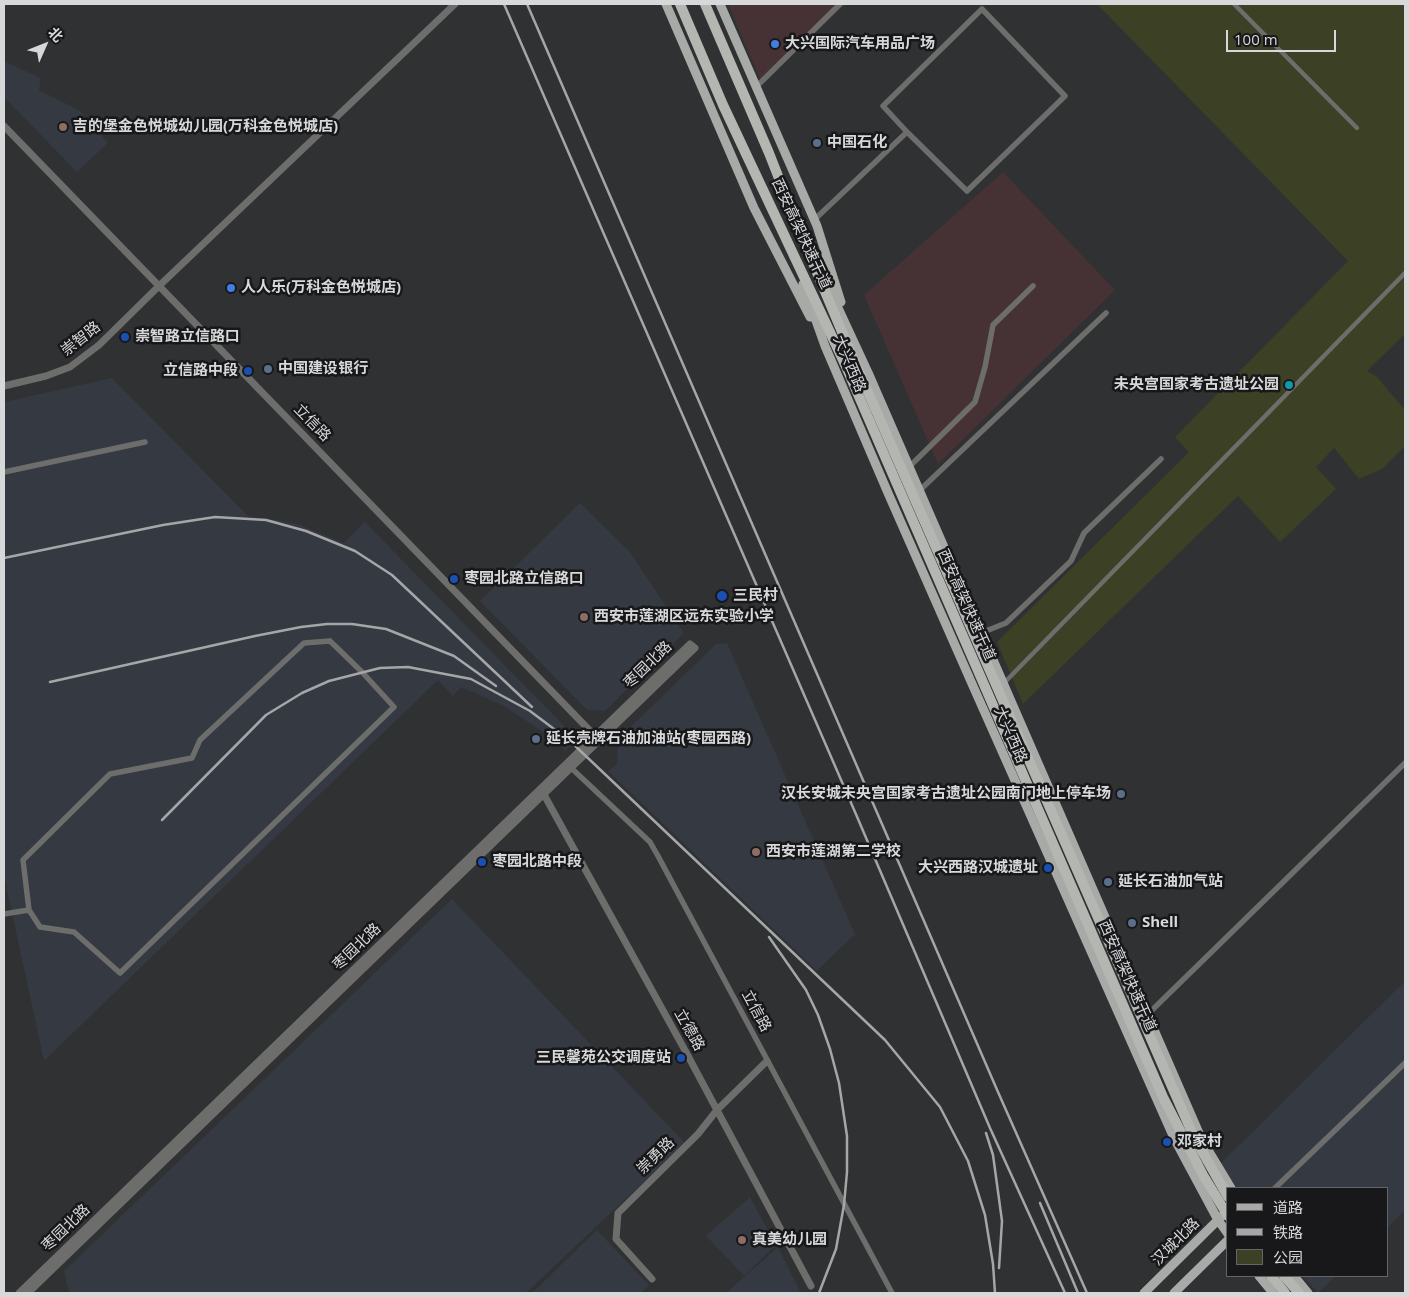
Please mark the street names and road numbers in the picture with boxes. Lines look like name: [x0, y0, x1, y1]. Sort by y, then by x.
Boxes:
street label: 西安高架快速干道: [767, 176, 835, 292]
street label: 崇智路: [58, 318, 104, 360]
street label: 大兴西路: [829, 333, 869, 395]
street label: 立信路: [290, 401, 334, 445]
street label: 西安高架快速干道: [933, 547, 999, 663]
street label: 枣园北路: [620, 638, 676, 692]
street label: 大兴西路: [990, 704, 1030, 766]
street label: 西安高架快速干道: [1094, 918, 1160, 1034]
street label: 枣园北路: [329, 920, 385, 974]
street label: 立信路: [737, 987, 775, 1035]
street label: 立德路: [670, 1006, 708, 1054]
street label: 崇勇路: [634, 1134, 678, 1178]
street label: 枣园北路: [38, 1201, 94, 1255]
street label: 汉城北路: [1148, 1214, 1204, 1270]

